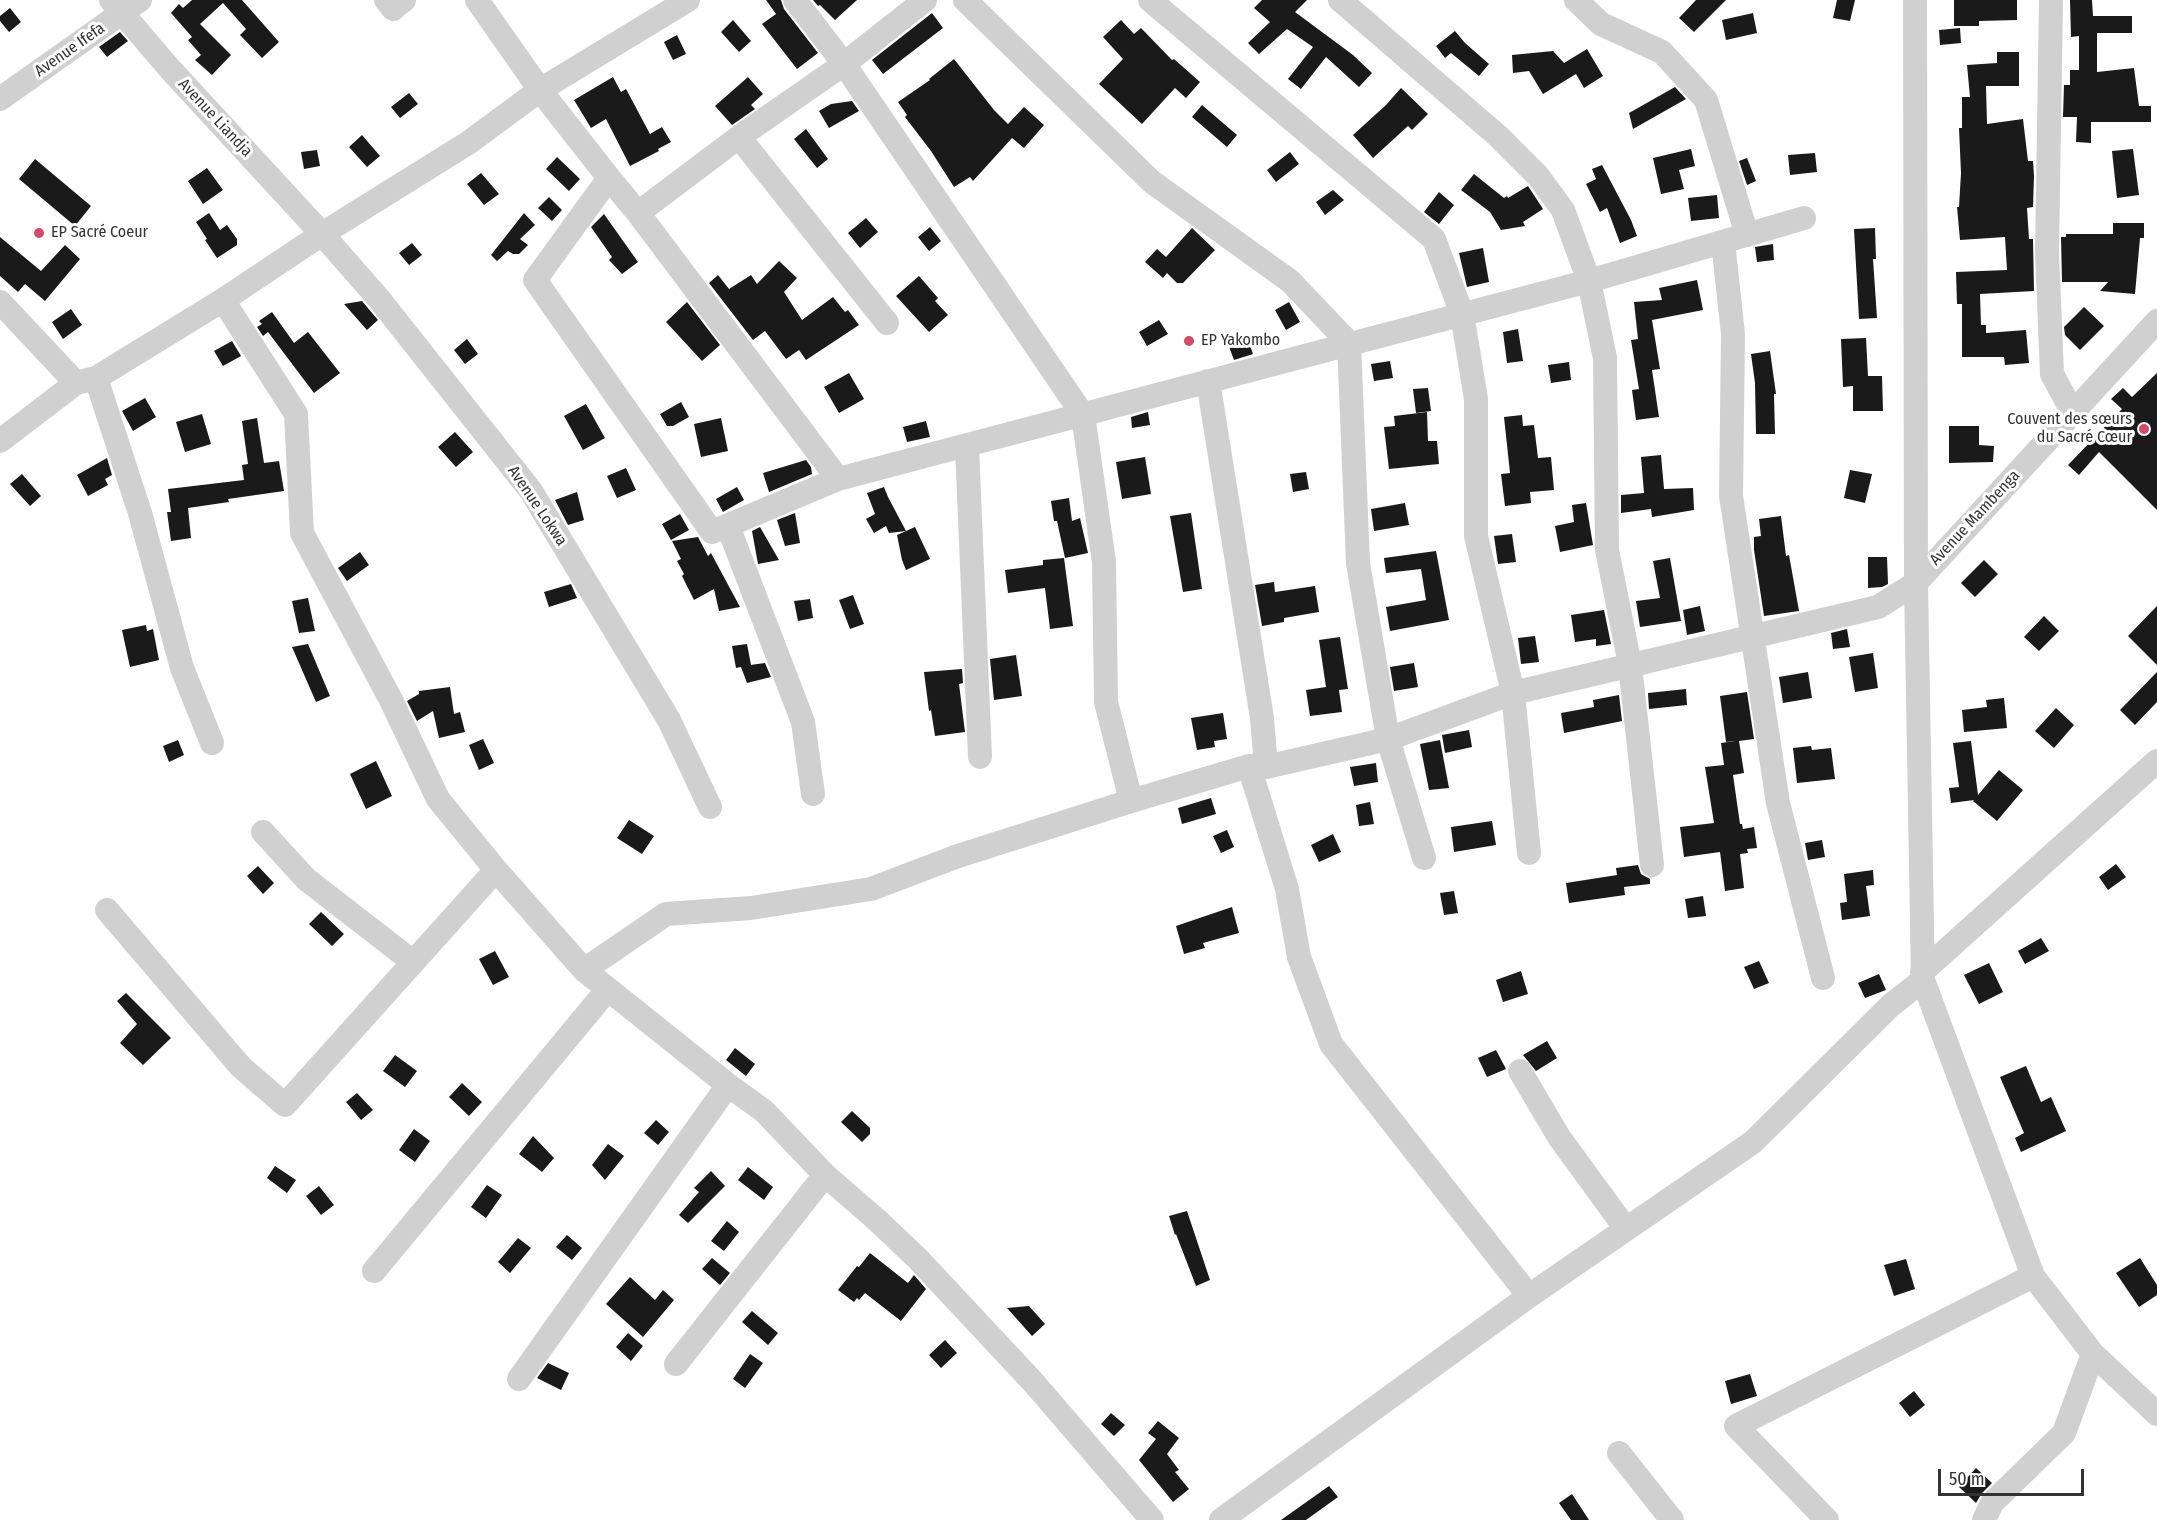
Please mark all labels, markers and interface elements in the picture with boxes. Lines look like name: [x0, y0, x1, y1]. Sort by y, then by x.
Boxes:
street label: Avenue Ifefa: [31, 19, 109, 81]
street label: Avenue Liandja: [174, 75, 256, 161]
place label: EP Sacré Coeur: [51, 223, 148, 243]
marker: EP Sacré Coeur: [32, 226, 46, 240]
place label: EP Yakombo: [1201, 331, 1280, 351]
marker: EP Yakombo: [1182, 334, 1196, 348]
place label: Couvent des sœurs du Sacré Cœur: [2007, 410, 2132, 448]
marker: Couvent des sœurs du Sacré Cœur: [2137, 422, 2151, 436]
street label: Avenue Lokwa: [503, 462, 571, 550]
street label: Avenue Mambenga: [1926, 466, 2024, 570]
scale bar: [1941, 1457, 2086, 1495]
text: 50 m: [1949, 1468, 1985, 1490]

